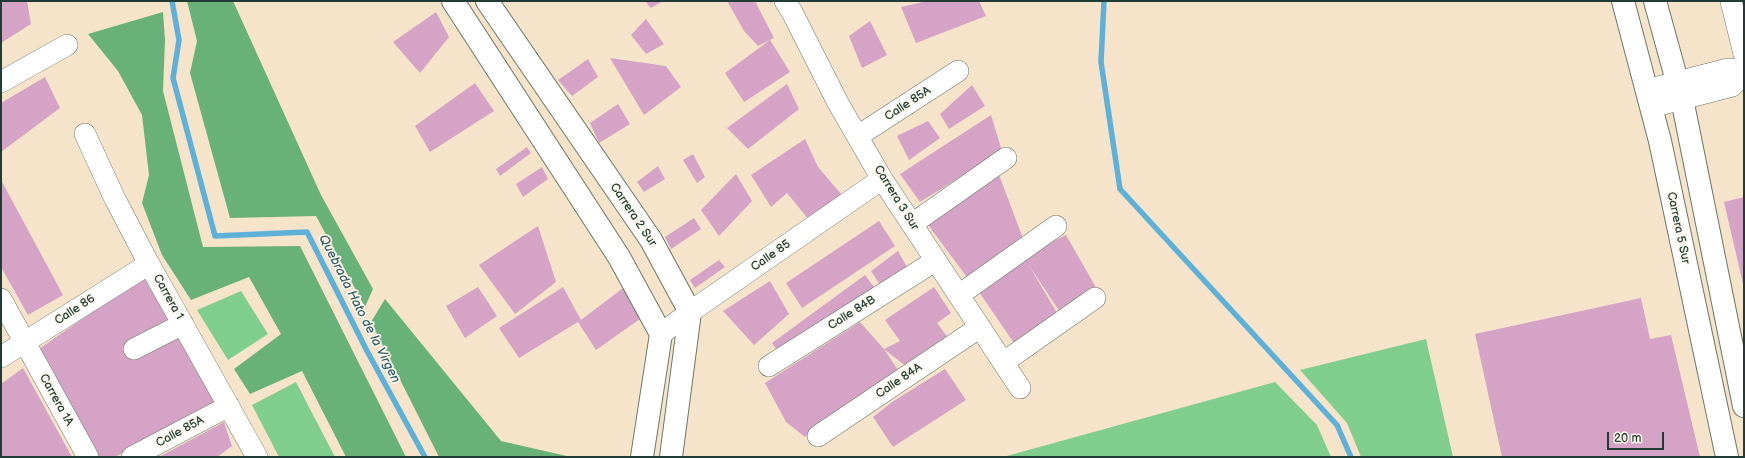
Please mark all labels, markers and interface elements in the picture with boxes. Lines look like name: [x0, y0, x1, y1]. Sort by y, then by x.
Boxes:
street label: Calle 85A: [882, 84, 934, 124]
street label: Carrera 3 Sur: [870, 163, 922, 233]
street label: Carrera 2 Sur: [606, 180, 660, 250]
street label: Carrera 5 Sur: [1663, 191, 1693, 265]
water label: Quebrada Hato de la Virgen: [315, 232, 403, 386]
street label: Calle 85: [749, 237, 793, 275]
street label: Carrera 1: [150, 272, 186, 322]
street label: Calle 86: [52, 292, 98, 328]
street label: Calle 84B: [826, 293, 878, 333]
street label: Calle 84A: [873, 360, 925, 402]
street label: Carrera 1A: [36, 372, 76, 428]
street label: Calle 85A: [154, 413, 206, 451]
scale bar: [1609, 424, 1666, 450]
text: 20 m: [1614, 431, 1641, 446]

